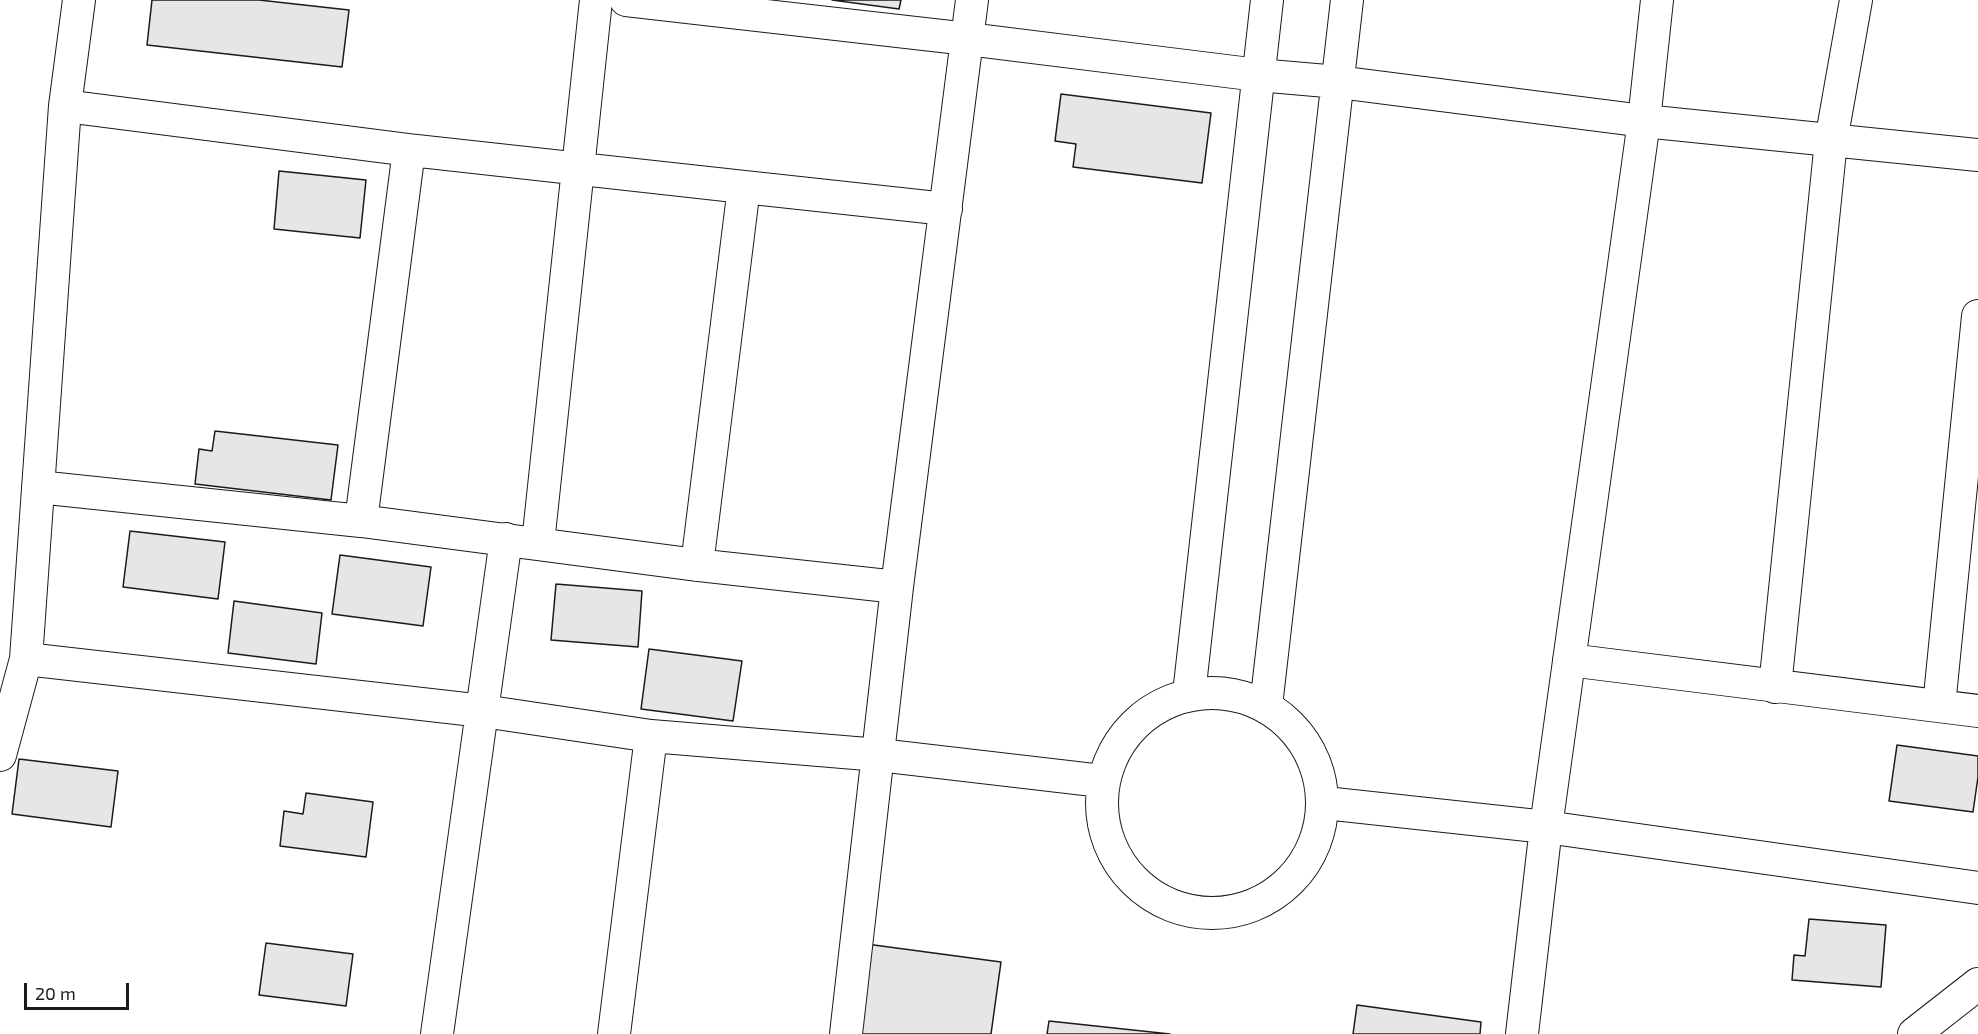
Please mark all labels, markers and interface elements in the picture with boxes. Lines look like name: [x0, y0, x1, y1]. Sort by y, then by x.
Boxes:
scale bar: [27, 971, 132, 1009]
text: 20 m: [35, 982, 76, 1004]

